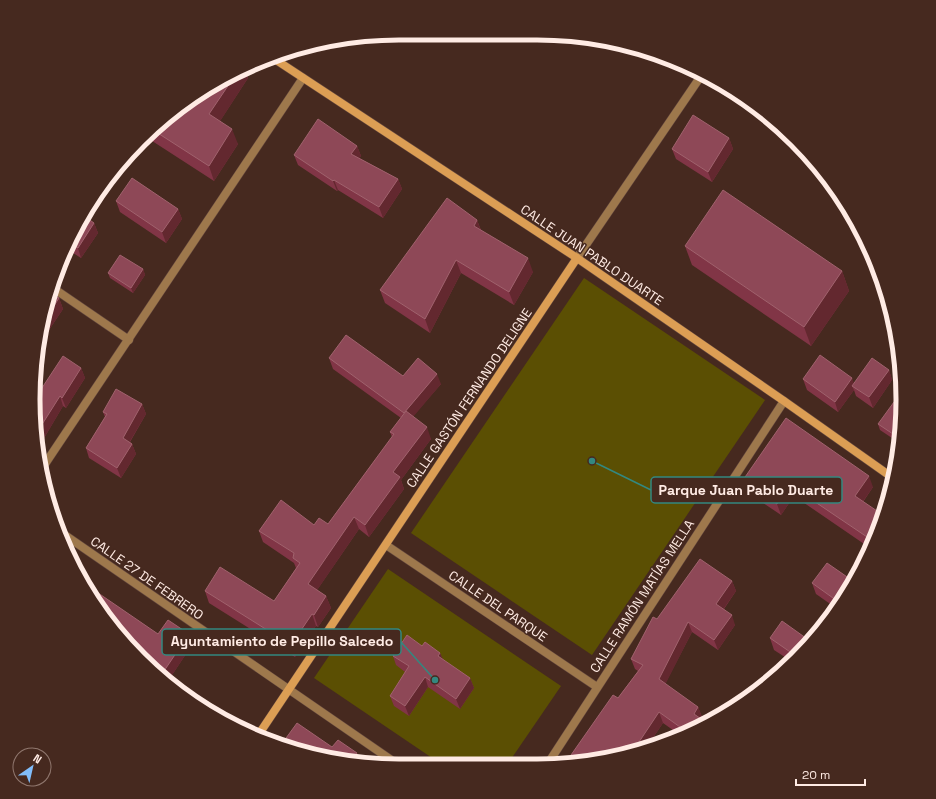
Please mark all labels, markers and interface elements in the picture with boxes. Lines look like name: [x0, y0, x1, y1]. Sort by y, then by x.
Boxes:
street label: CALLE JUAN PABLO DUARTE: [517, 201, 667, 309]
street label: CALLE GASTÓN FERNANDO DELIGNE: [402, 305, 536, 491]
callout: Parque Juan Pablo Duarte: [651, 477, 842, 503]
text: Parque Juan Pablo Duarte: [659, 481, 833, 499]
street label: CALLE RAMÓN MATÍAS MELLA: [586, 516, 698, 676]
street label: CALLE 27 DE FEBRERO: [87, 533, 207, 623]
street label: CALLE DEL PARQUE: [445, 567, 551, 645]
callout: Ayuntamiento de Pepillo Salcedo: [162, 629, 401, 655]
text: Ayuntamiento de Pepillo Salcedo: [171, 632, 393, 650]
north arrow: [12, 747, 52, 787]
text: N: [31, 751, 45, 767]
scale bar: [796, 761, 865, 787]
text: 20 m: [802, 767, 830, 783]

